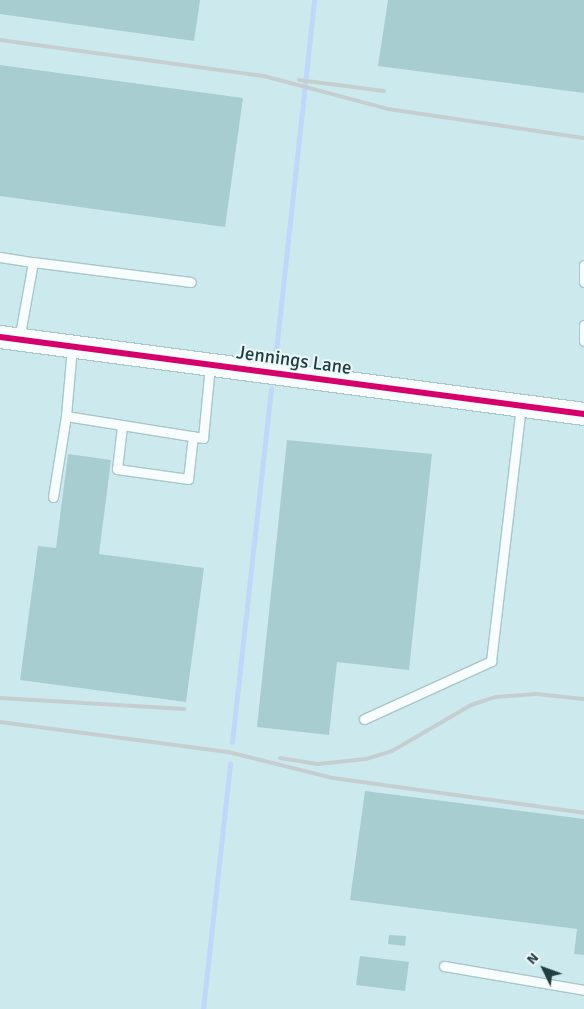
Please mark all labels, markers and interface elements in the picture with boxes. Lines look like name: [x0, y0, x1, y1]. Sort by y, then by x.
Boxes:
street label: Jennings Lane: [235, 342, 353, 380]
north arrow: [519, 944, 569, 994]
text: N: [523, 949, 542, 968]

